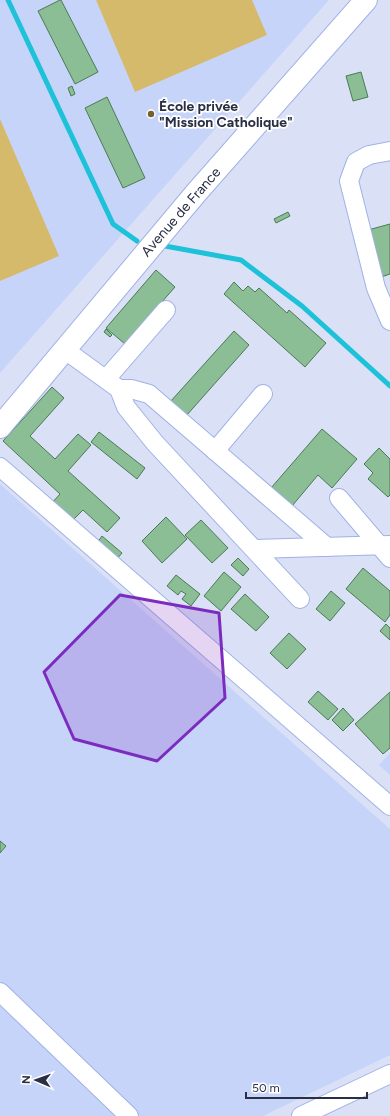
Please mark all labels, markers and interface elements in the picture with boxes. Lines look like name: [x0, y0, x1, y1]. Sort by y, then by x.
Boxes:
place label: École privée "Mission Catholique": [159, 98, 293, 131]
marker: École privée "Mission Catholique": [146, 109, 156, 119]
street label: Avenue de France: [138, 164, 225, 260]
north arrow: [16, 1060, 56, 1100]
scale bar: [246, 1074, 367, 1100]
text: N: [20, 1075, 33, 1084]
text: 50 m: [252, 1081, 280, 1095]

